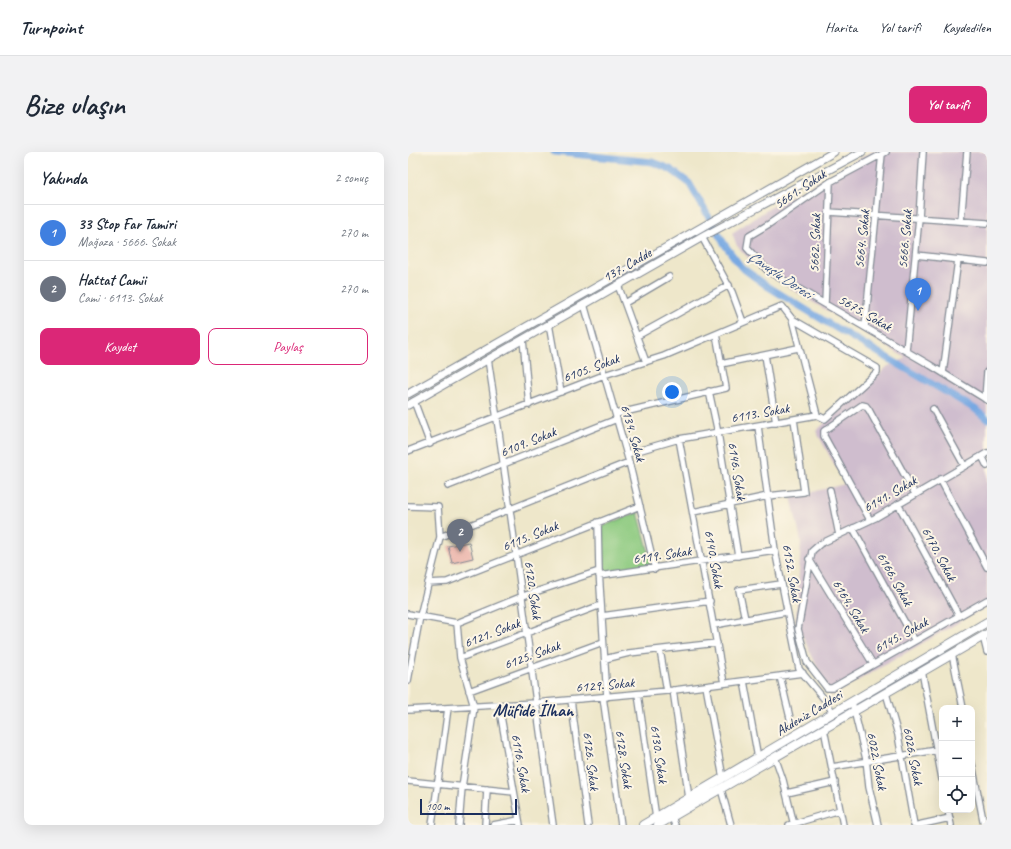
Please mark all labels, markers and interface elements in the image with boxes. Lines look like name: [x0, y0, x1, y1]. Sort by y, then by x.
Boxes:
text: Turnpoint: [20, 16, 82, 40]
text: Harita: [825, 19, 857, 36]
text: Yol tarifi: [879, 19, 921, 36]
text: Kaydedilen: [943, 19, 991, 36]
button: Yol tarifi: [909, 86, 987, 123]
text: Bize ulaşın: [24, 87, 125, 122]
street label: 5661. Sokak: [771, 165, 830, 212]
text: Yakında: [40, 168, 87, 189]
text: 2 sonuç: [335, 170, 368, 186]
street label: 5664. Sokak: [850, 208, 874, 269]
street label: 5666. Sokak: [894, 208, 916, 269]
street label: 5662. Sokak: [805, 212, 825, 273]
text: 33 Stop Far Tamiri: [78, 215, 176, 234]
text: 1: [50, 225, 56, 241]
text: 270 m: [340, 225, 368, 241]
text: Mağaza · 5666. Sokak: [78, 234, 176, 250]
street label: 137. Cadde: [600, 244, 656, 286]
water label: Çavuşlu Deresi: [745, 247, 819, 306]
text: Hattat Camii: [78, 271, 146, 290]
pin: 1: [905, 278, 931, 311]
text: 2: [50, 281, 56, 297]
text: 270 m: [340, 281, 368, 297]
text: Cami · 6113. Sokak: [78, 290, 163, 306]
street label: 5675. Sokak: [835, 291, 895, 336]
button: Kaydet: [40, 328, 200, 365]
button: Paylaş: [208, 328, 368, 365]
street label: 6105. Sokak: [560, 350, 622, 386]
your location: [662, 382, 682, 402]
street label: 6113. Sokak: [730, 399, 791, 426]
street label: 6134. Sokak: [617, 402, 650, 464]
street label: 6109. Sokak: [498, 423, 559, 461]
street label: 6146. Sokak: [724, 441, 750, 502]
street label: 6141. Sokak: [860, 471, 920, 516]
street label: 6115. Sokak: [500, 517, 561, 555]
pin: 2: [447, 519, 473, 552]
street label: 6170. Sokak: [918, 524, 961, 585]
street label: 6140. Sokak: [701, 529, 728, 590]
street label: 6119. Sokak: [632, 542, 693, 568]
street label: 6152. Sokak: [779, 543, 806, 604]
street label: 6166. Sokak: [873, 549, 917, 610]
street label: 6120. Sokak: [520, 560, 546, 621]
street label: 6164. Sokak: [829, 576, 874, 636]
street label: 6145. Sokak: [871, 613, 932, 657]
street label: 6121. Sokak: [462, 614, 523, 651]
street label: 6125. Sokak: [501, 637, 563, 673]
street label: 6129. Sokak: [575, 674, 636, 696]
street label: Akdeniz Caddesi: [773, 685, 847, 739]
district label: Müfide İlhan: [493, 699, 575, 721]
map controls: [939, 705, 975, 813]
button: +: [939, 705, 975, 741]
street label: 6130. Sokak: [646, 724, 672, 785]
street label: 6026. Sokak: [899, 726, 927, 787]
street label: 6128. Sokak: [611, 729, 637, 790]
street label: 6126. Sokak: [579, 731, 603, 792]
street label: 6022. Sokak: [863, 731, 891, 792]
street label: 6116. Sokak: [508, 733, 535, 794]
button: −: [939, 741, 975, 777]
button: locate: [939, 777, 975, 813]
scale bar: [420, 797, 517, 816]
text: 100 m: [426, 799, 450, 813]

